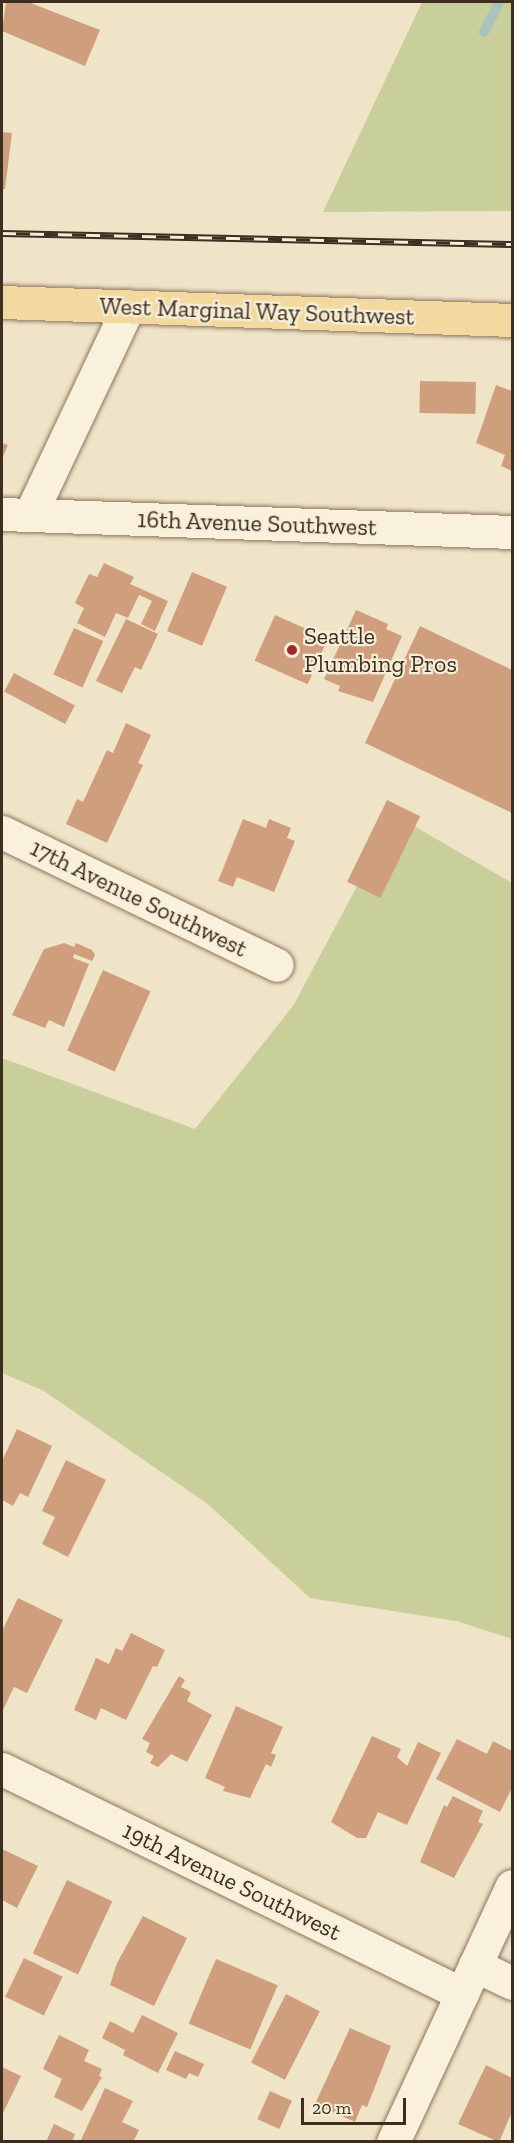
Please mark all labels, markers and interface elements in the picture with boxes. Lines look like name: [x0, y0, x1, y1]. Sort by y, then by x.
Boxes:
street label: West Marginal Way Southwest: [98, 291, 416, 331]
street label: 16th Avenue Southwest: [136, 504, 378, 542]
place label: Seattle Plumbing Pros: [304, 622, 457, 678]
marker: Seattle Plumbing Pros: [285, 643, 299, 657]
street label: 17th Avenue Southwest: [25, 833, 253, 963]
street label: 19th Avenue Southwest: [118, 1815, 346, 1947]
scale bar: [304, 2086, 409, 2124]
text: 20 m: [312, 2097, 351, 2119]

